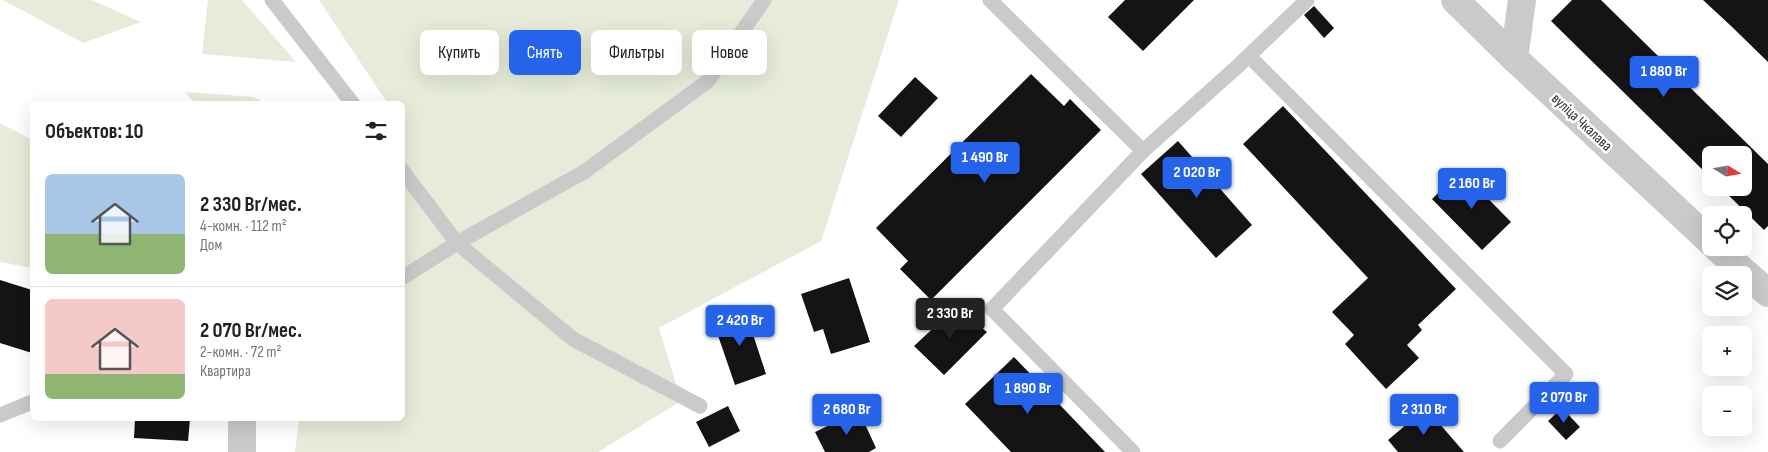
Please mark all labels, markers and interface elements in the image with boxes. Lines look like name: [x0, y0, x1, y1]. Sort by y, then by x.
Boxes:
chip: Купить: [420, 30, 499, 75]
chip: Снять: [509, 30, 581, 75]
chip: Фильтры: [591, 30, 682, 75]
chip: Новое: [692, 30, 767, 75]
pin: 1 880 Br: [1612, 56, 1716, 98]
text: 1 880 Br: [1641, 62, 1687, 81]
street label: вуліца Чкалава: [1547, 89, 1616, 155]
icon: filters: [362, 117, 390, 145]
text: Объектов: 10: [45, 119, 144, 144]
pin: 1 490 Br: [933, 142, 1037, 184]
north arrow: [1702, 146, 1752, 196]
map controls: [1702, 146, 1752, 436]
text: 1 490 Br: [962, 148, 1008, 167]
pin: 2 020 Br: [1145, 156, 1249, 199]
text: 2 020 Br: [1174, 163, 1220, 182]
pin: 2 160 Br: [1420, 168, 1524, 210]
text: 2 160 Br: [1449, 174, 1495, 193]
text: 2 330 Br/мес.: [200, 192, 302, 217]
icon: home: [85, 194, 145, 254]
button: locate: [1702, 206, 1752, 256]
text: 4-комн. · 112 m²: [200, 217, 287, 236]
text: Дом: [200, 236, 222, 255]
button: layers: [1702, 266, 1752, 316]
pin: 2 330 Br: [898, 298, 1002, 340]
pin: 2 420 Br: [688, 304, 792, 347]
text: 2 330 Br: [927, 304, 973, 323]
text: 2 420 Br: [717, 311, 763, 330]
text: 2 070 Br/мес.: [200, 318, 302, 343]
icon: home: [85, 319, 145, 379]
button: +: [1702, 326, 1752, 376]
text: 2-комн. · 72 m²: [200, 343, 282, 362]
text: Квартира: [200, 362, 251, 381]
pin: 1 890 Br: [976, 372, 1080, 415]
text: 1 890 Br: [1005, 379, 1051, 398]
pin: 2 070 Br: [1512, 382, 1616, 424]
button: −: [1702, 386, 1752, 436]
text: 2 070 Br: [1541, 388, 1587, 407]
pin: 2 680 Br: [795, 394, 899, 436]
pin: 2 310 Br: [1372, 394, 1476, 436]
text: 2 680 Br: [823, 400, 871, 419]
text: 2 310 Br: [1401, 400, 1447, 419]

